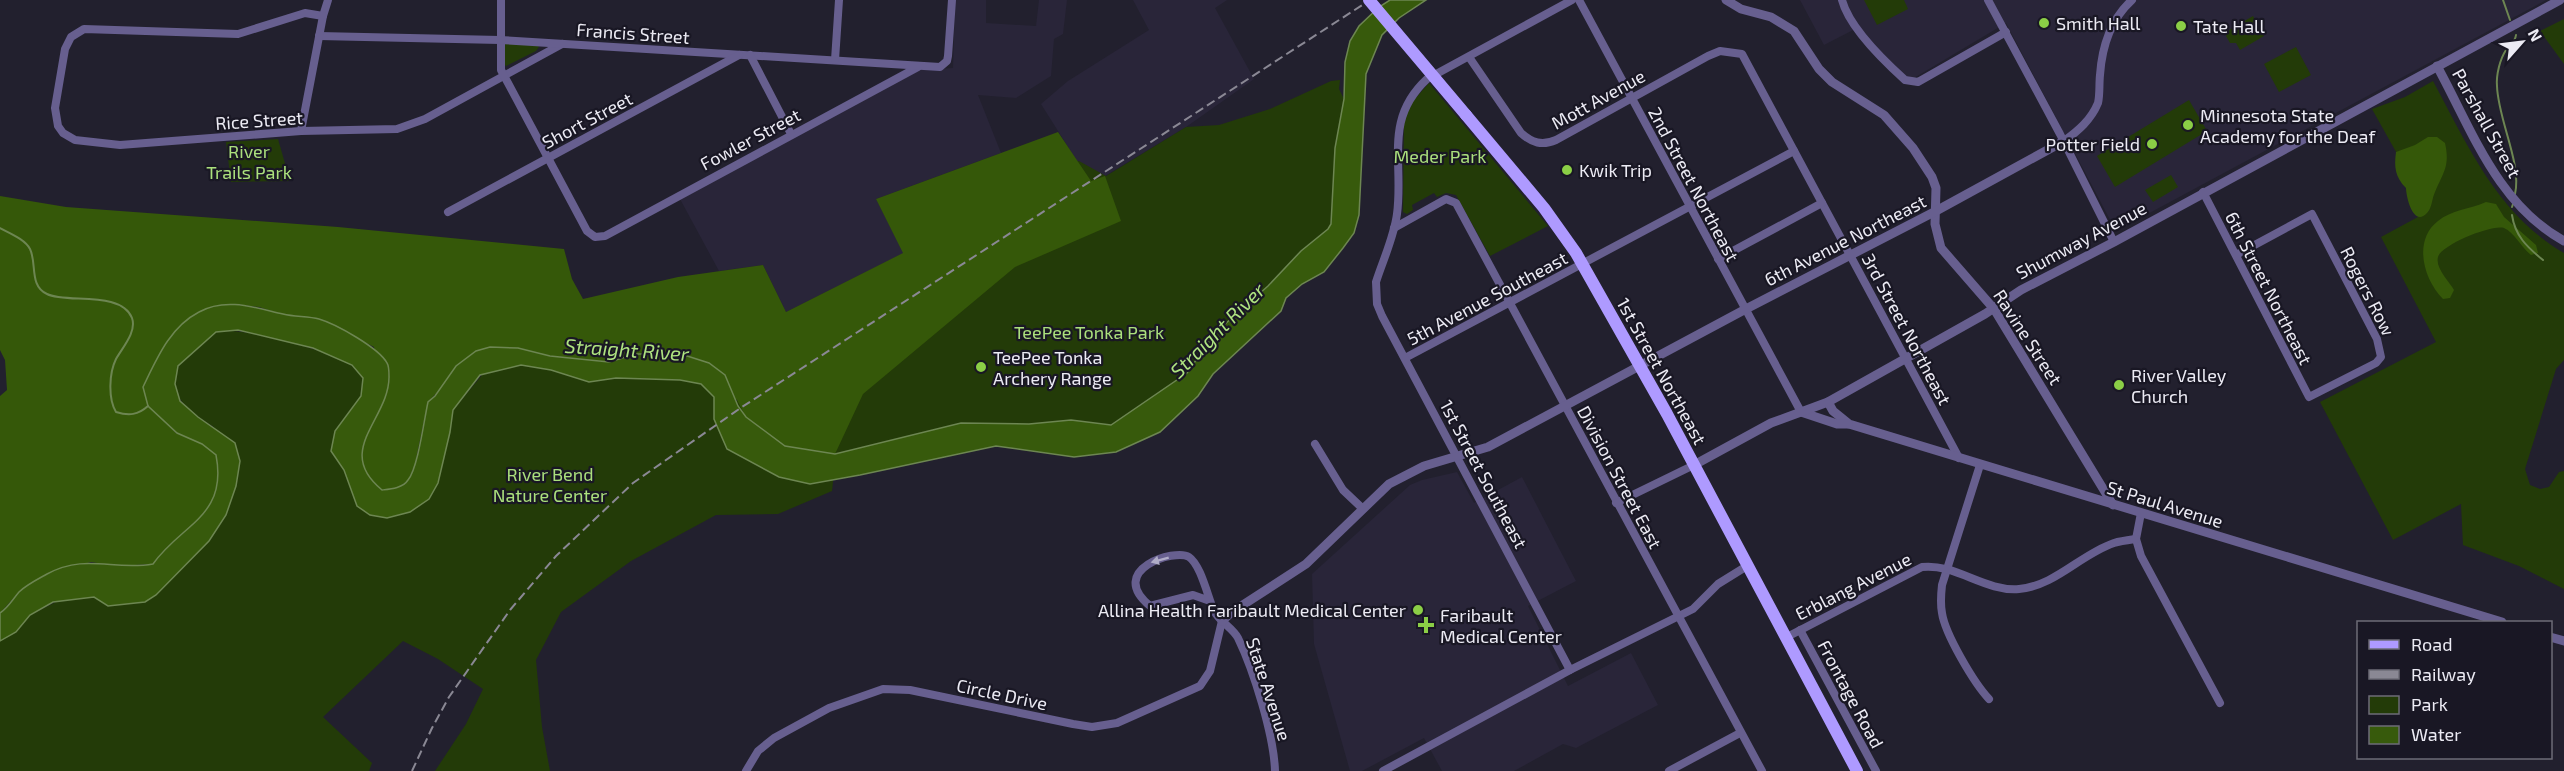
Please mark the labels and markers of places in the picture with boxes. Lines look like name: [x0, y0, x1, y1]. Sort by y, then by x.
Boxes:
place label: Smith Hall: [2056, 12, 2141, 34]
place label: Tate Hall: [2193, 15, 2265, 37]
marker: Smith Hall: [2037, 16, 2051, 30]
marker: Tate Hall: [2174, 19, 2188, 33]
place label: Minnesota State Academy for the Deaf: [2200, 104, 2376, 147]
marker: Minnesota State Academy for the Deaf: [2181, 118, 2195, 132]
place label: Potter Field: [2046, 133, 2140, 155]
marker: Potter Field: [2145, 137, 2159, 151]
place label: Kwik Trip: [1579, 159, 1652, 181]
marker: Kwik Trip: [1560, 163, 1574, 177]
place label: TeePee Tonka Archery Range: [993, 346, 1112, 389]
marker: TeePee Tonka Archery Range: [974, 360, 988, 374]
place label: River Valley Church: [2131, 364, 2227, 407]
marker: River Valley Church: [2112, 378, 2126, 392]
place label: Allina Health Faribault Medical Center: [1098, 599, 1406, 621]
marker: Allina Health Faribault Medical Center: [1411, 603, 1425, 617]
place label: Faribault Medical Center: [1440, 604, 1562, 647]
marker: Faribault Medical Center: [1417, 616, 1435, 634]

